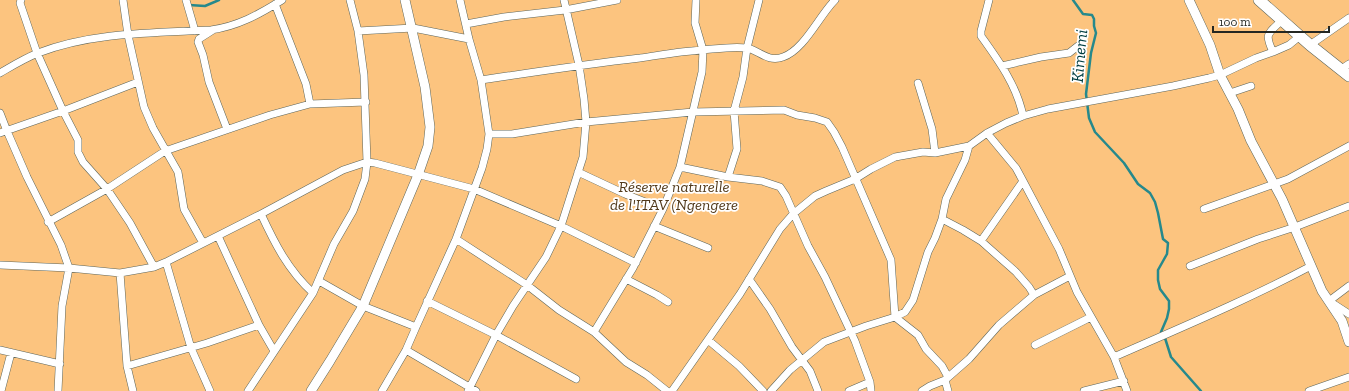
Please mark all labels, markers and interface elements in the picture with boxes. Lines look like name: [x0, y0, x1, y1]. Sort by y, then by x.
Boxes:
scale bar: [1213, 8, 1329, 34]
text: 100 m: [1219, 15, 1251, 29]
water label: Kimemi: [1067, 29, 1091, 83]
park label: Réserve naturelle de l'ITAV (Ngengere: [610, 177, 738, 214]

